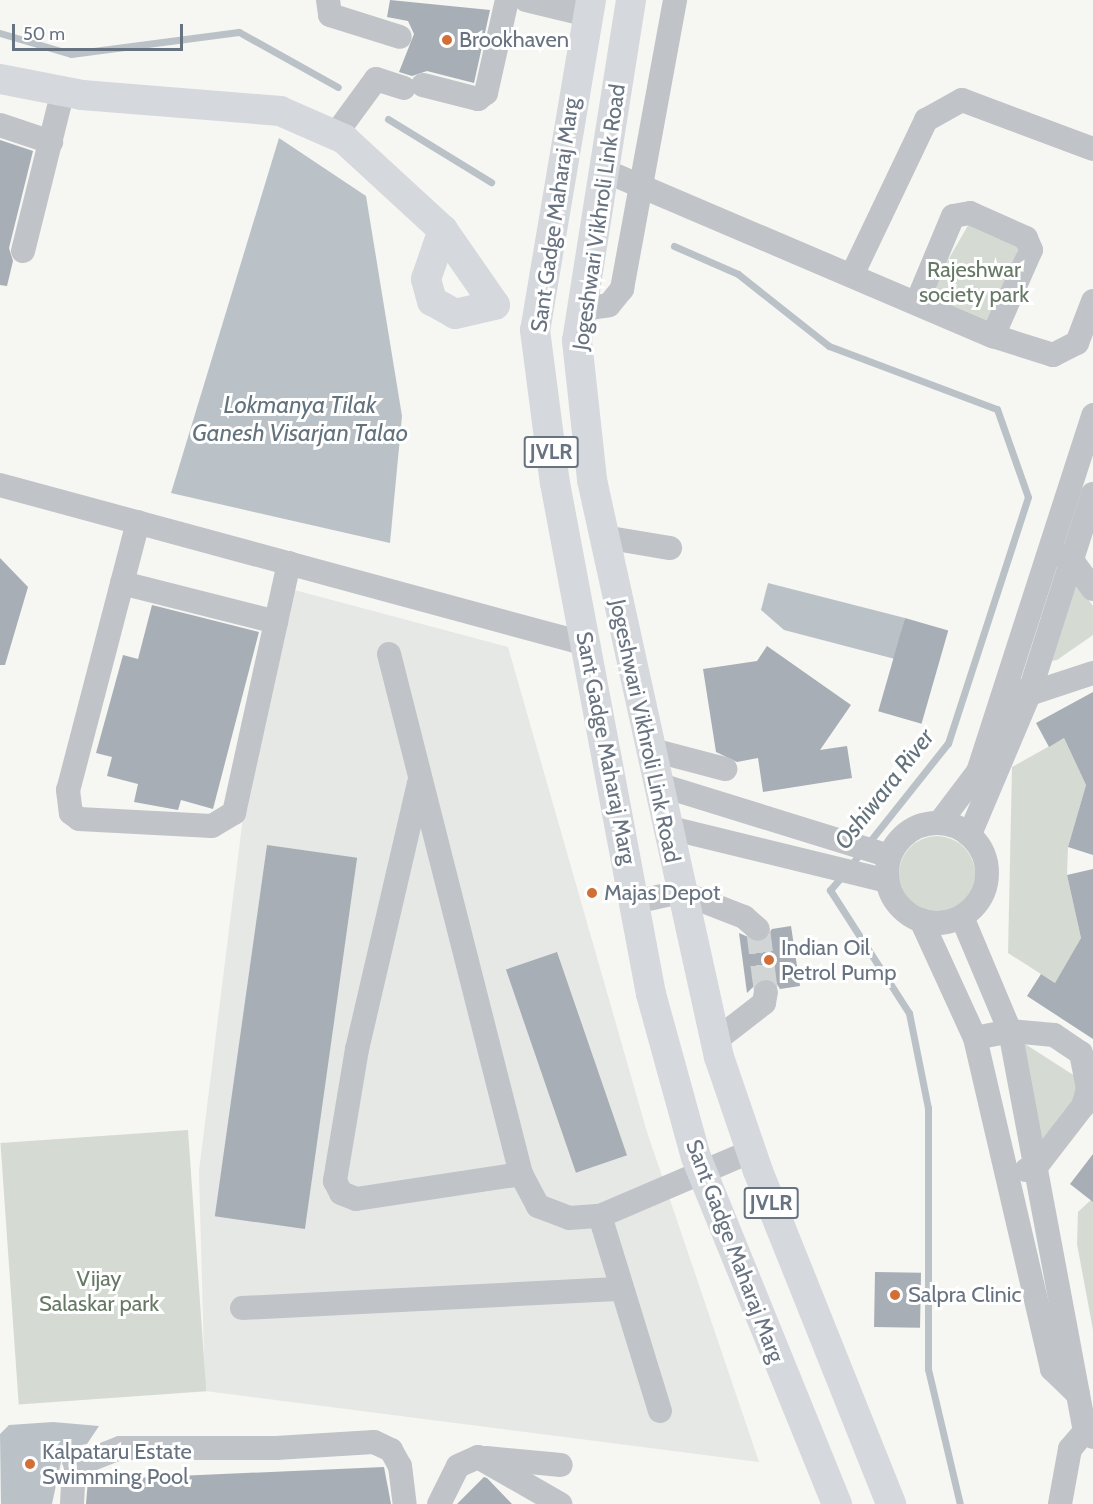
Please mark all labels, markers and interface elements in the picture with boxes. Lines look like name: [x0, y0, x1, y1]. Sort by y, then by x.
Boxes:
scale bar: [15, 12, 186, 50]
text: 50 m: [23, 23, 65, 45]
place label: Brookhaven: [459, 27, 569, 53]
marker: Brookhaven: [440, 33, 454, 47]
street label: Jogeshwari Vikhroli Link Road: [567, 82, 631, 352]
street label: Sant Gadge Maharaj Marg: [525, 96, 585, 334]
park label: Rajeshwar society park: [919, 256, 1029, 308]
water label: Lokmanya Tilak Ganesh Visarjan Talao: [192, 391, 408, 447]
road number: JVLR: [522, 434, 580, 470]
street label: Jogeshwari Vikhroli Link Road: [604, 597, 686, 865]
street label: Sant Gadge Maharaj Marg: [570, 629, 642, 867]
water label: Oshiwara River: [828, 723, 940, 855]
place label: Majas Depot: [604, 880, 720, 906]
marker: Majas Depot: [585, 886, 599, 900]
place label: Indian Oil Petrol Pump: [781, 934, 896, 986]
marker: Indian Oil Petrol Pump: [762, 953, 776, 967]
street label: Sant Gadge Maharaj Marg: [680, 1136, 790, 1366]
road number: JVLR: [742, 1185, 800, 1221]
park label: Vijay Salaskar park: [39, 1265, 159, 1316]
place label: Salpra Clinic: [908, 1282, 1022, 1308]
marker: Salpra Clinic: [886, 1286, 904, 1304]
place label: Kalpataru Estate Swimming Pool: [42, 1438, 192, 1490]
marker: Kalpataru Estate Swimming Pool: [23, 1457, 37, 1471]

